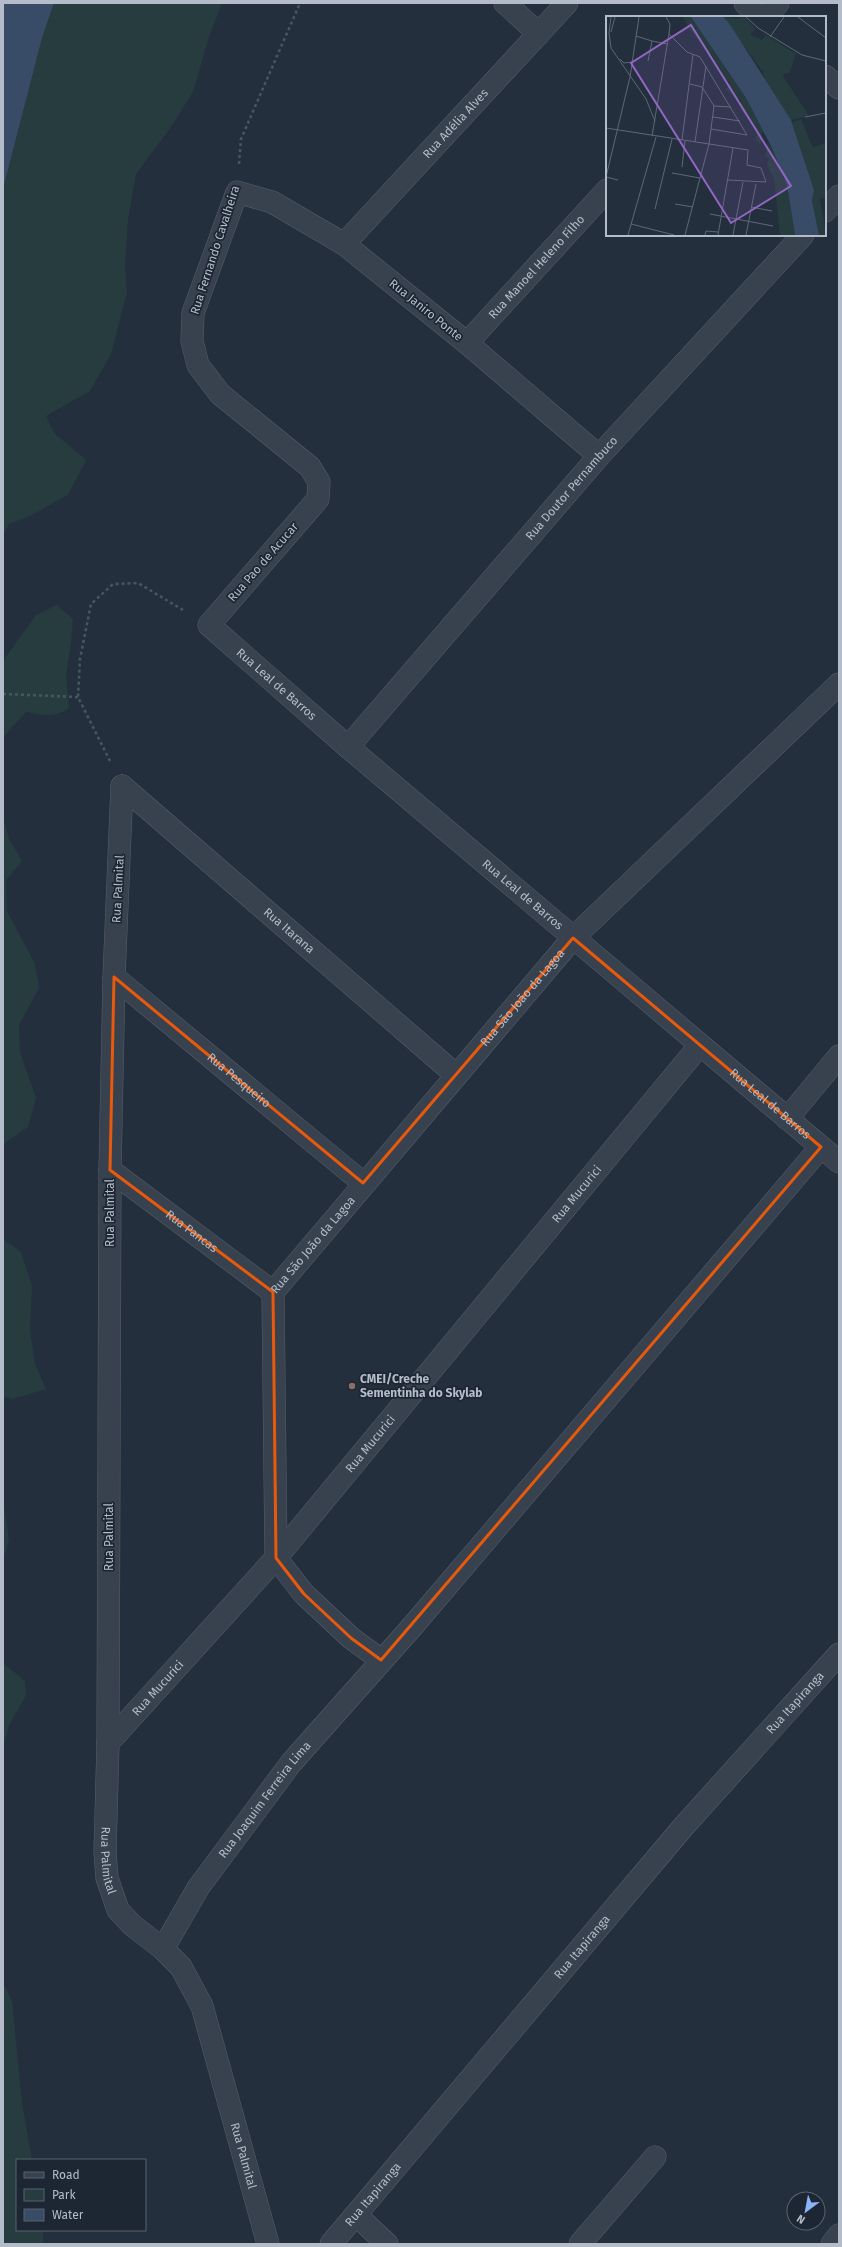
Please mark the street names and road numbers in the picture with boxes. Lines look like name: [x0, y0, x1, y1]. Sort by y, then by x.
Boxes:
street label: Rua Adélia Alves: [420, 86, 491, 161]
street label: Rua Fernando Cavalheira: [188, 184, 242, 316]
street label: Rua Manoel Heleno Filho: [486, 212, 587, 322]
street label: Rua Janiro Ponte: [386, 276, 466, 344]
street label: Rua Doutor Pernambuco: [523, 433, 621, 543]
street label: Rua Pao de Acucar: [225, 519, 301, 604]
street label: Rua Leal de Barros: [234, 645, 319, 723]
street label: Rua Palmital: [109, 854, 127, 923]
street label: Rua Leal de Barros: [479, 857, 566, 933]
street label: Rua Itarana: [261, 905, 317, 956]
street label: Rua São João da Lagoa: [477, 946, 568, 1049]
street label: Rua Pesqueiro: [204, 1050, 273, 1111]
street label: Rua Leal de Barros: [727, 1066, 814, 1142]
street label: Rua Mucurici: [549, 1163, 604, 1226]
street label: Rua Palmital: [103, 1179, 117, 1247]
street label: Rua São João da Lagoa: [268, 1193, 358, 1296]
street label: Rua Pancas: [163, 1207, 221, 1255]
street label: Rua Mucurici: [343, 1412, 398, 1475]
street label: Rua Palmital: [102, 1503, 116, 1571]
street label: Rua Mucurici: [129, 1658, 186, 1719]
street label: Rua Itapiranga: [763, 1669, 827, 1737]
street label: Rua Joaquim Ferreira Lima: [216, 1739, 314, 1861]
street label: Rua Palmital: [98, 1827, 119, 1897]
street label: Rua Itapiranga: [551, 1912, 613, 1982]
street label: Rua Palmital: [228, 2121, 259, 2191]
street label: Rua Itapiranga: [342, 2160, 404, 2229]

